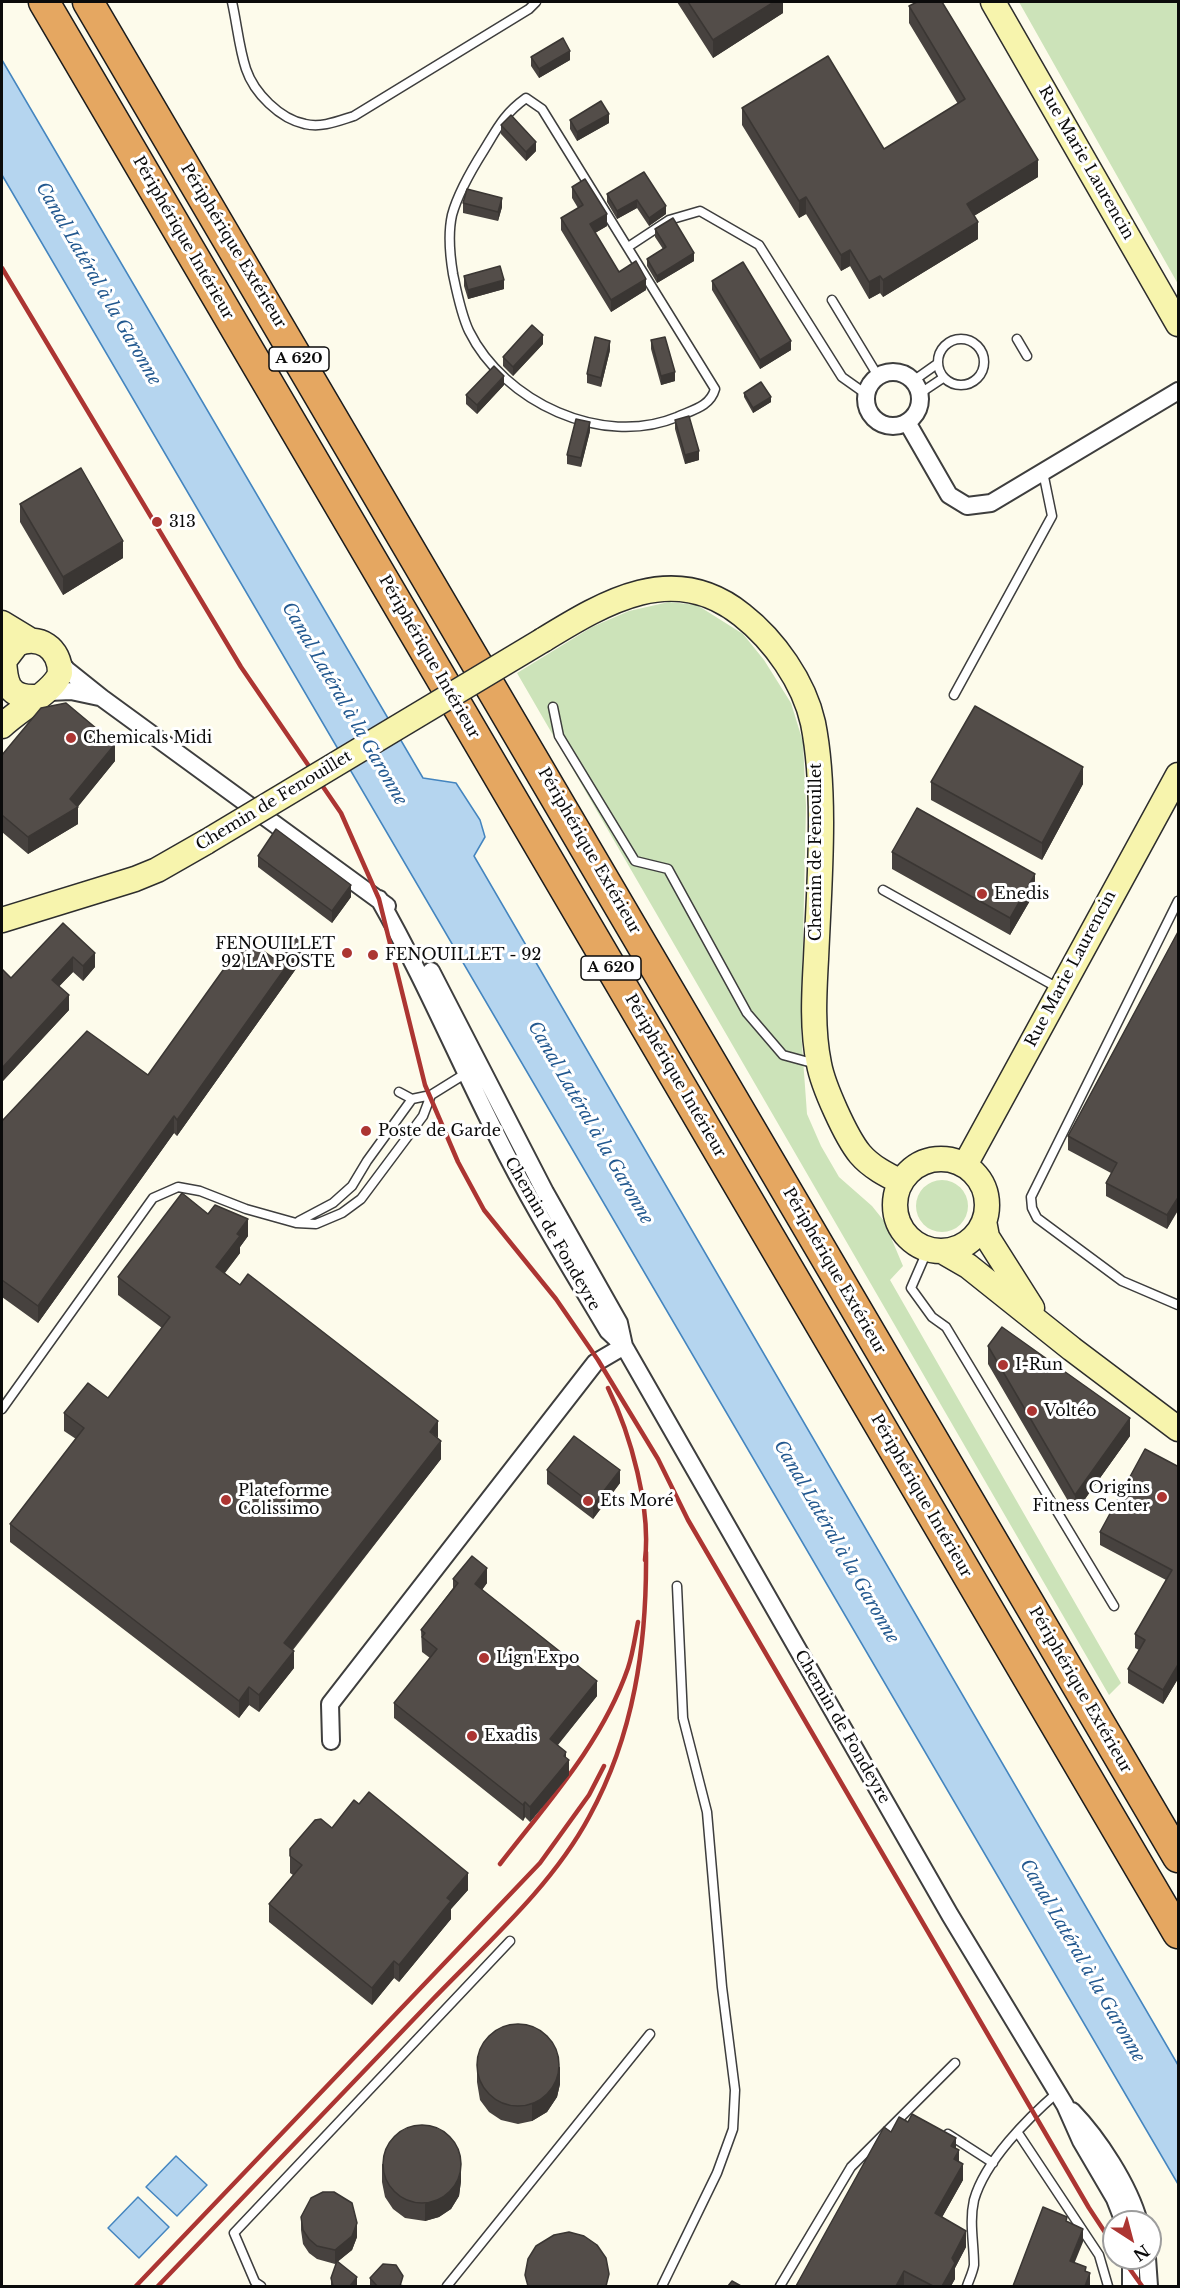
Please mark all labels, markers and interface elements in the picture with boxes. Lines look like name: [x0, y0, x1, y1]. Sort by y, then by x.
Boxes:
street label: Rue Marie Laurencin: [1034, 83, 1138, 243]
street label: Périphérique Intérieur: [128, 153, 238, 323]
street label: Périphérique Extérieur: [176, 160, 290, 332]
water label: Canal Latéral à la Garonne: [31, 178, 165, 390]
road number: A 620: [269, 347, 329, 371]
place label: 313: [169, 512, 196, 532]
marker: 313: [150, 515, 164, 529]
street label: Périphérique Intérieur: [374, 572, 484, 742]
water label: Canal Latéral à la Garonne: [277, 598, 411, 810]
place label: Chemicals Midi: [83, 728, 212, 748]
marker: Chemicals Midi: [64, 731, 78, 745]
street label: Chemin de Fenouillet: [193, 747, 355, 855]
street label: Chemin de Fenouillet: [806, 763, 826, 941]
street label: Périphérique Extérieur: [533, 764, 645, 938]
place label: Enedis: [994, 884, 1049, 904]
marker: Enedis: [975, 887, 989, 901]
street label: Rue Marie Laurencin: [1022, 888, 1120, 1050]
place label: FENOUILLET 92 LA POSTE: [215, 934, 335, 972]
place label: FENOUILLET - 92: [385, 945, 541, 965]
marker: FENOUILLET 92 LA POSTE: [340, 946, 354, 960]
marker: FENOUILLET - 92: [366, 948, 380, 962]
road number: A 620: [581, 956, 641, 980]
street label: Périphérique Intérieur: [620, 991, 730, 1161]
water label: Canal Latéral à la Garonne: [523, 1017, 657, 1229]
place label: Poste de Garde: [378, 1121, 501, 1141]
marker: Poste de Garde: [359, 1124, 373, 1138]
street label: Chemin de Fondeyre: [500, 1154, 604, 1314]
street label: Périphérique Extérieur: [778, 1184, 890, 1358]
place label: I-Run: [1015, 1355, 1063, 1375]
marker: I-Run: [996, 1358, 1010, 1372]
place label: Voltéo: [1044, 1401, 1097, 1421]
marker: Voltéo: [1025, 1404, 1039, 1418]
street label: Périphérique Intérieur: [866, 1411, 976, 1581]
water label: Canal Latéral à la Garonne: [769, 1436, 903, 1648]
place label: Origins Fitness Center: [1033, 1478, 1150, 1516]
place label: Plateforme Colissimo: [238, 1481, 329, 1519]
marker: Origins Fitness Center: [1155, 1490, 1169, 1504]
place label: Ets Moré: [600, 1491, 674, 1511]
marker: Plateforme Colissimo: [219, 1493, 233, 1507]
marker: Ets Moré: [581, 1494, 595, 1508]
street label: Périphérique Extérieur: [1024, 1603, 1136, 1777]
street label: Chemin de Fondeyre: [790, 1647, 894, 1807]
place label: Lign'Expo: [496, 1648, 579, 1668]
marker: Lign'Expo: [477, 1651, 491, 1665]
place label: Exadis: [484, 1726, 538, 1746]
marker: Exadis: [465, 1729, 479, 1743]
water label: Canal Latéral à la Garonne: [1015, 1855, 1149, 2067]
north arrow: [1102, 2210, 1162, 2270]
text: N: [1129, 2240, 1153, 2265]

